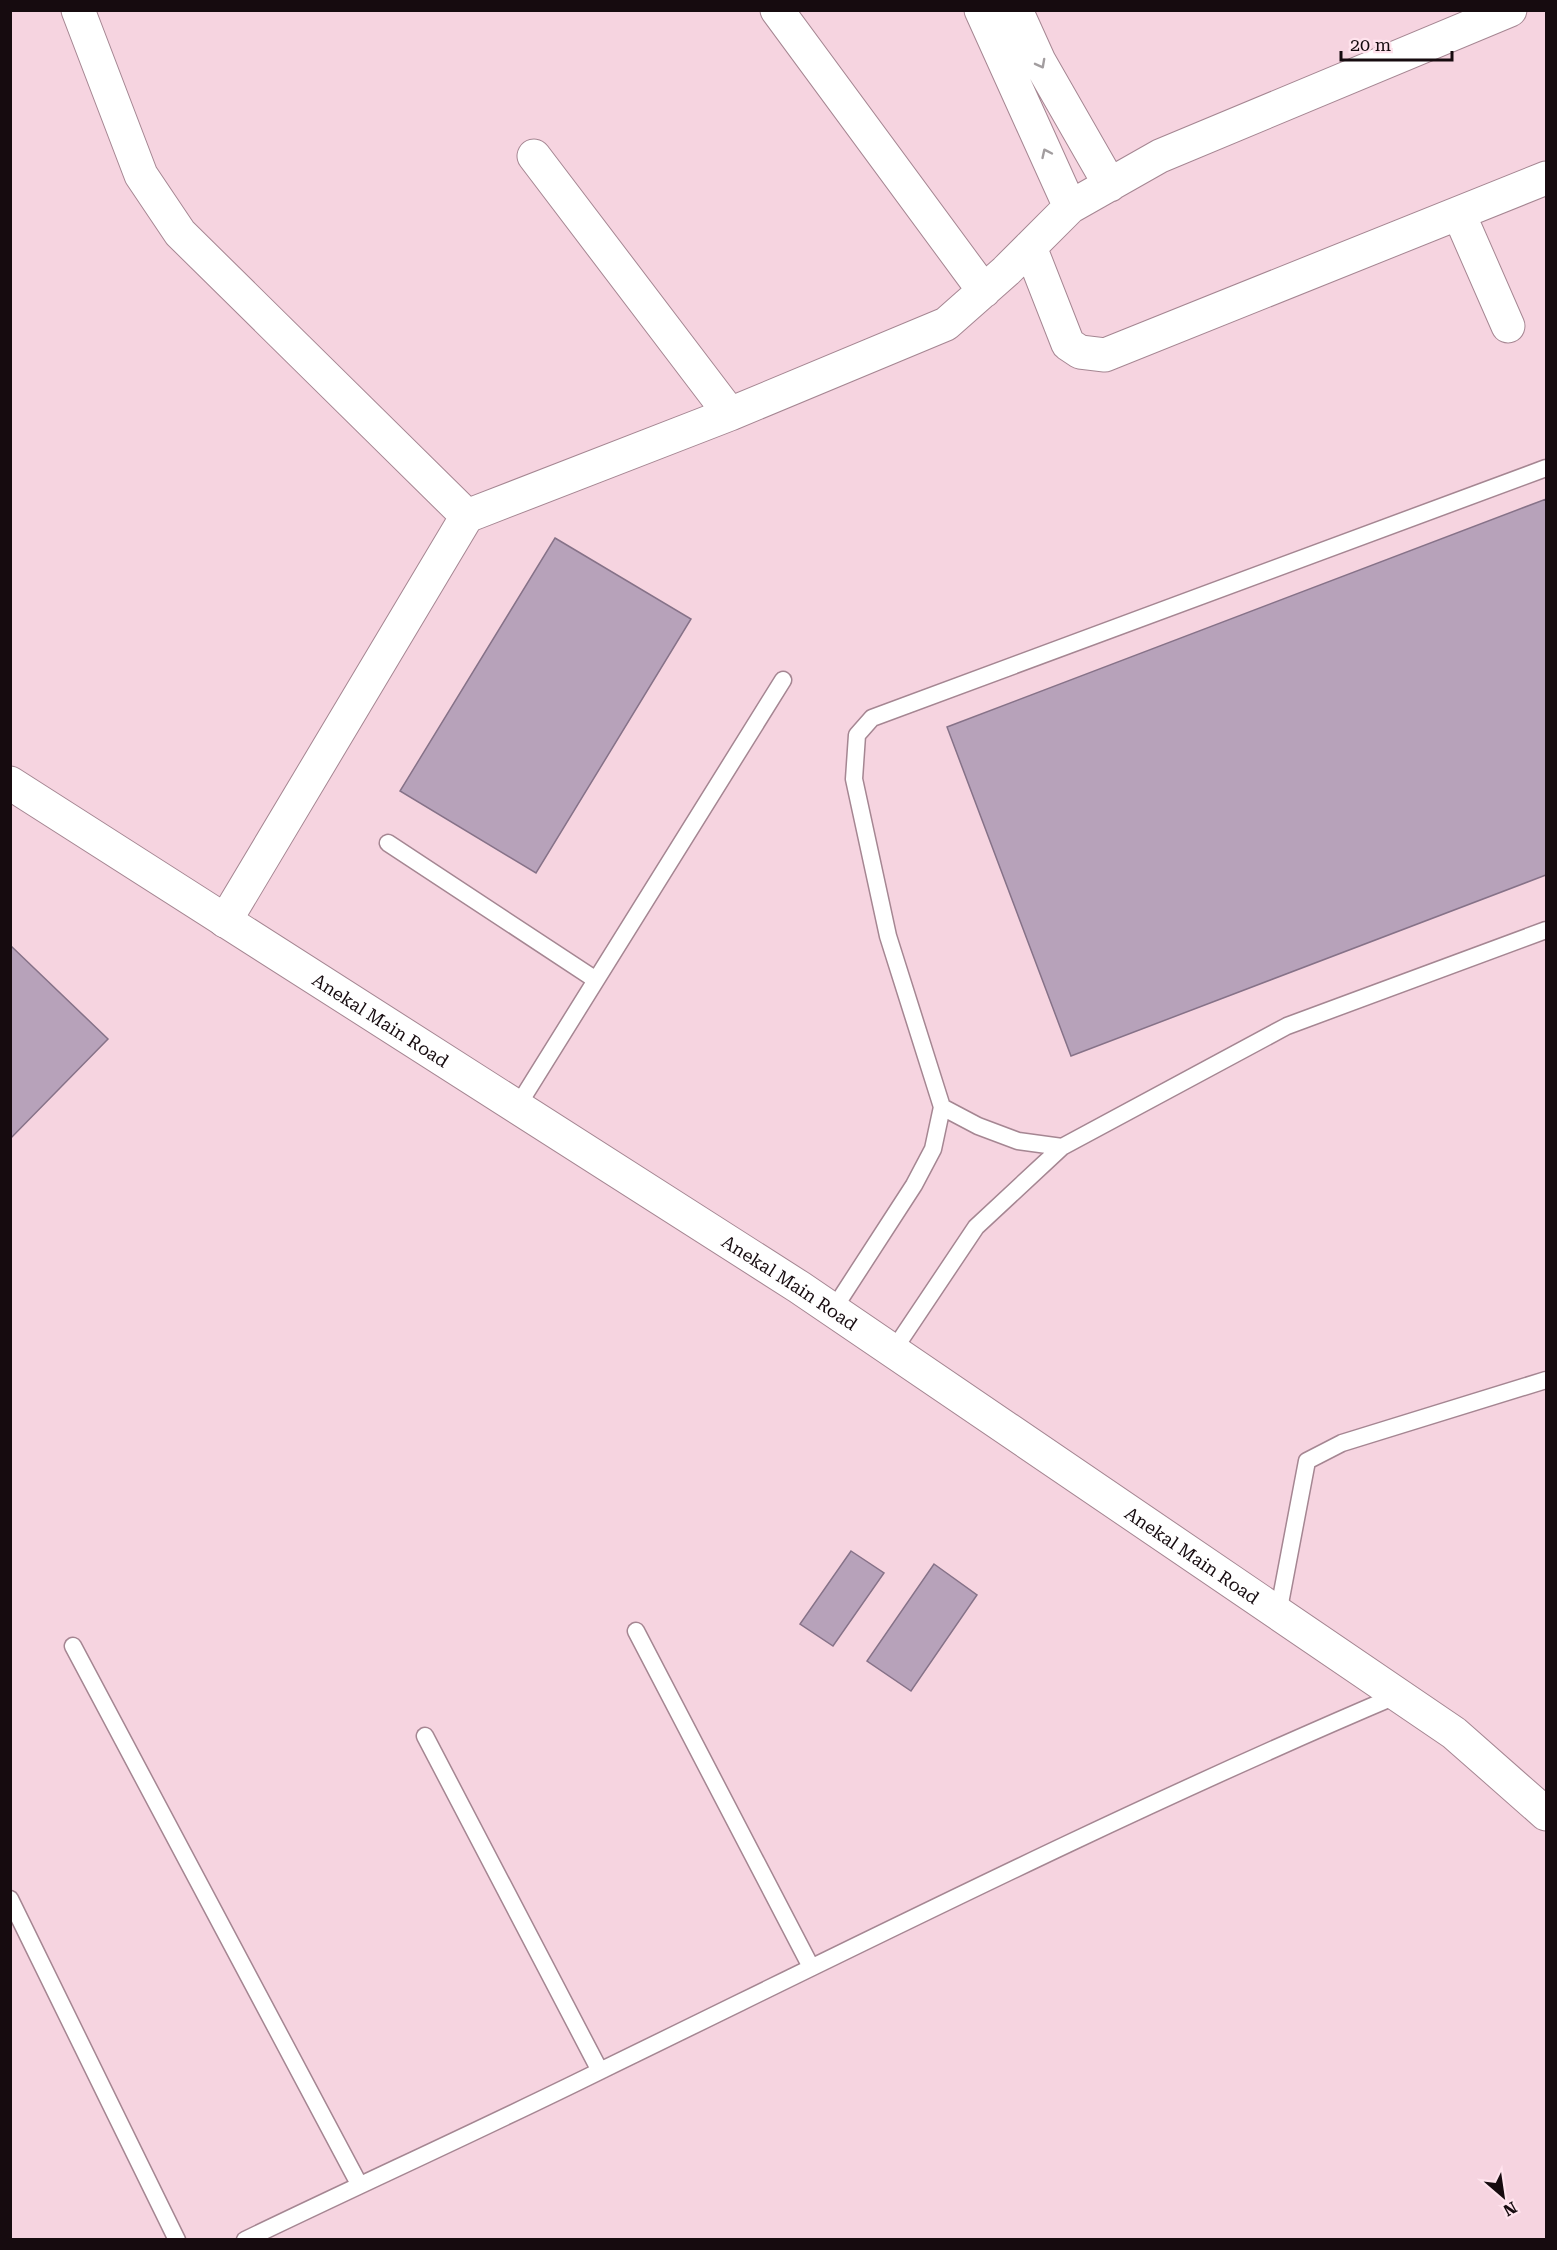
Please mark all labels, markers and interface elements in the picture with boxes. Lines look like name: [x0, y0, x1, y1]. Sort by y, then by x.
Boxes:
scale bar: [1341, 24, 1452, 62]
text: 20 m: [1350, 34, 1391, 55]
one-way arrow: [1034, 57, 1045, 68]
one-way arrow: [1042, 149, 1054, 160]
street label: Anekal Main Road: [309, 969, 453, 1071]
street label: Anekal Main Road: [718, 1230, 862, 1335]
street label: Anekal Main Road: [1121, 1502, 1264, 1608]
north arrow: [1473, 2166, 1533, 2226]
text: N: [1500, 2197, 1520, 2220]

